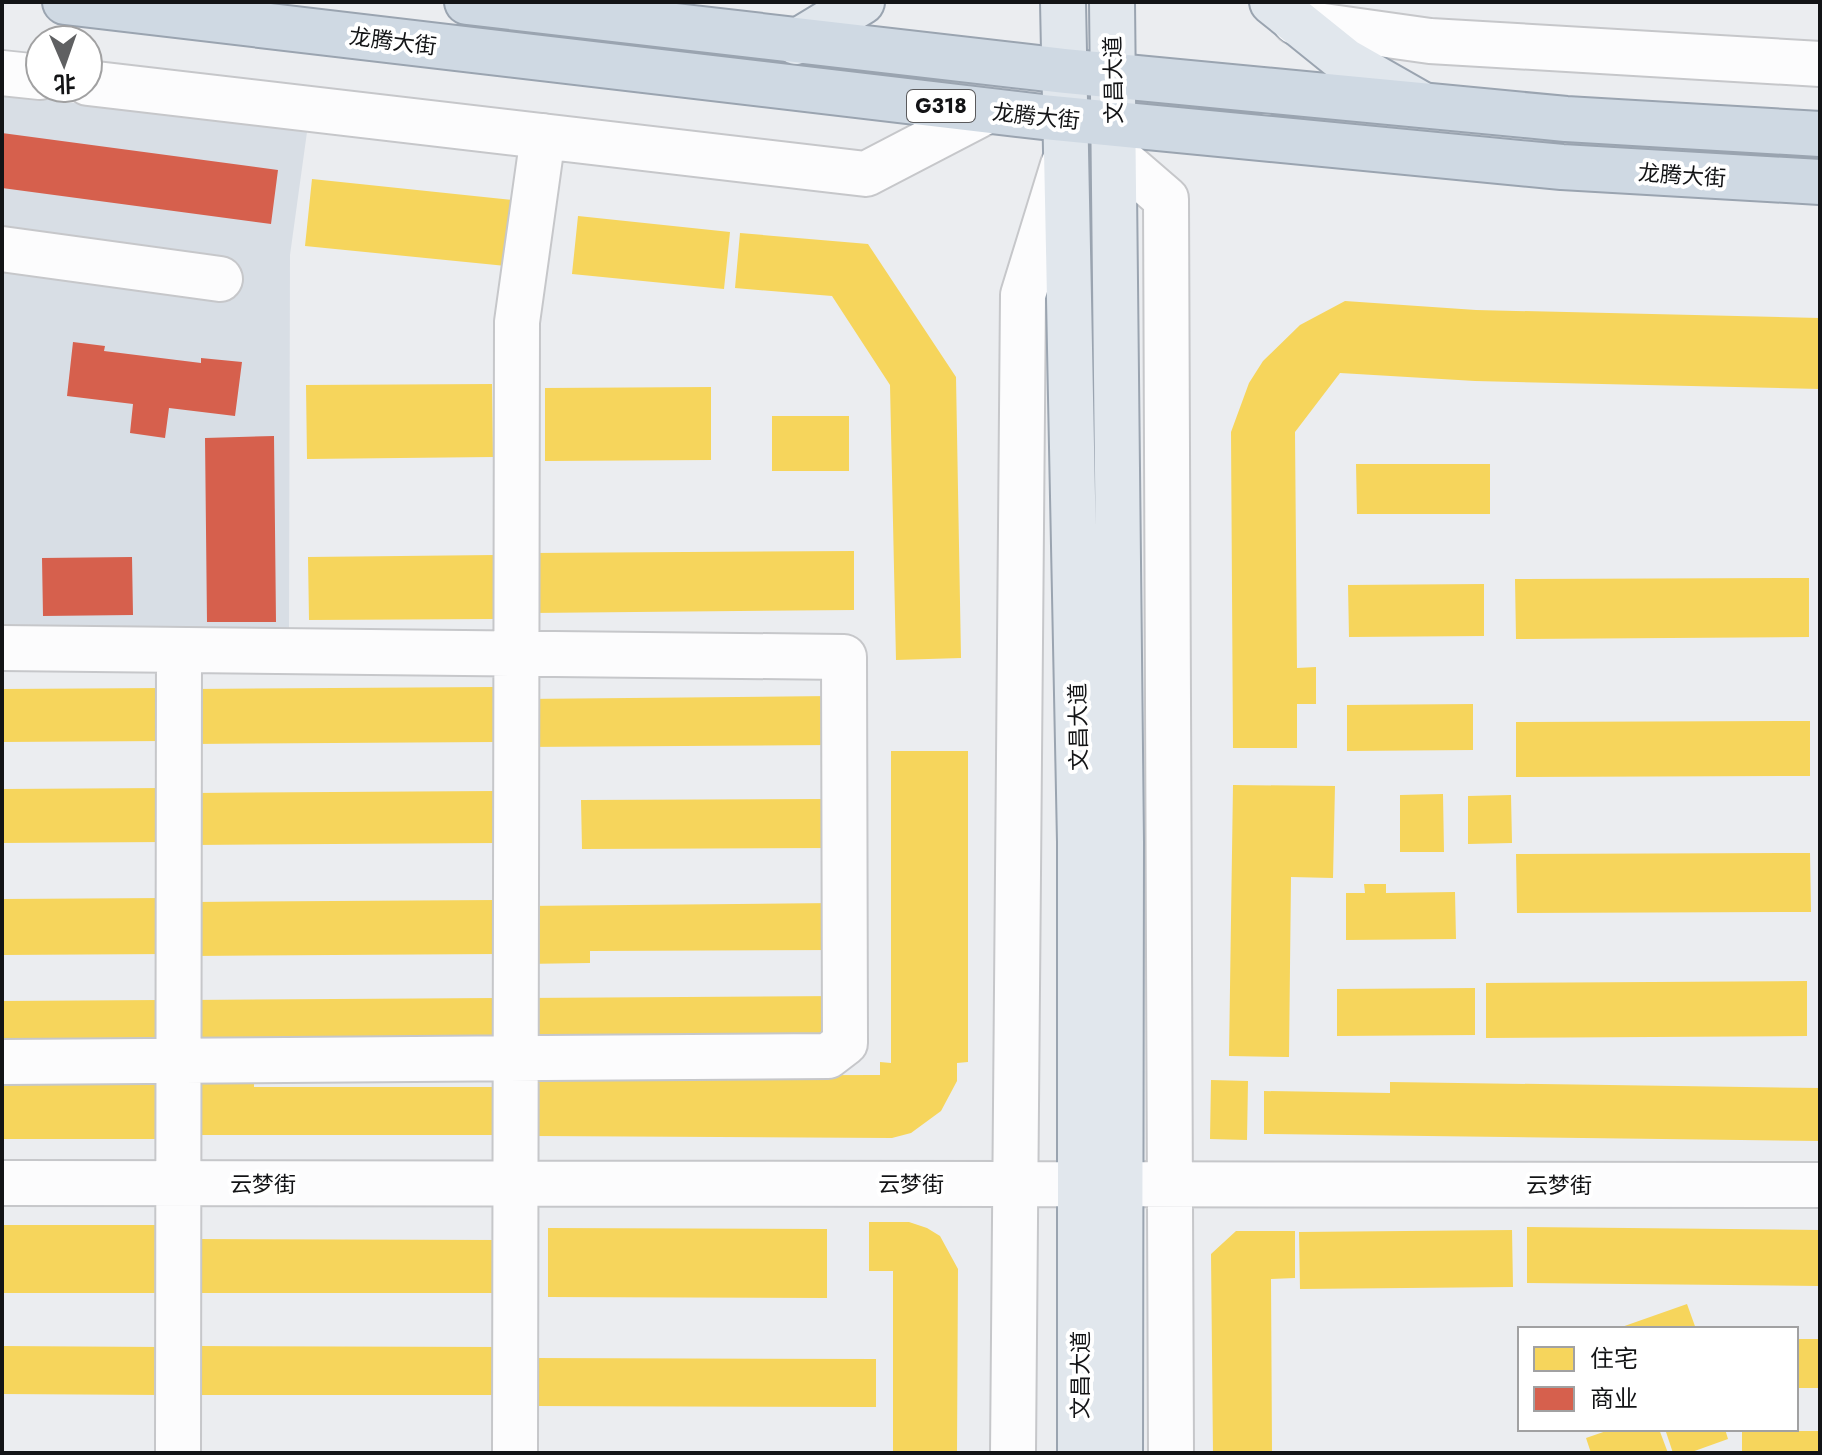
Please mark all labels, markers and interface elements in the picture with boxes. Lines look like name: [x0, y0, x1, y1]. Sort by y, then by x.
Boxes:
street label: 龙腾大街: [347, 20, 439, 62]
north arrow: [24, 24, 104, 104]
street label: 文昌大道: [1096, 36, 1130, 124]
text: 北: [53, 68, 76, 100]
road number: G318: [907, 90, 975, 122]
street label: 龙腾大街: [991, 95, 1081, 137]
street label: 龙腾大街: [1637, 156, 1727, 194]
street label: 文昌大道: [1061, 683, 1095, 771]
street label: 云梦街: [230, 1168, 296, 1200]
street label: 云梦街: [878, 1168, 944, 1200]
street label: 云梦街: [1526, 1169, 1592, 1201]
legend: [1518, 1327, 1798, 1431]
street label: 文昌大道: [1064, 1331, 1096, 1419]
text: 住宅: [1590, 1341, 1638, 1376]
text: 商业: [1590, 1381, 1638, 1416]

